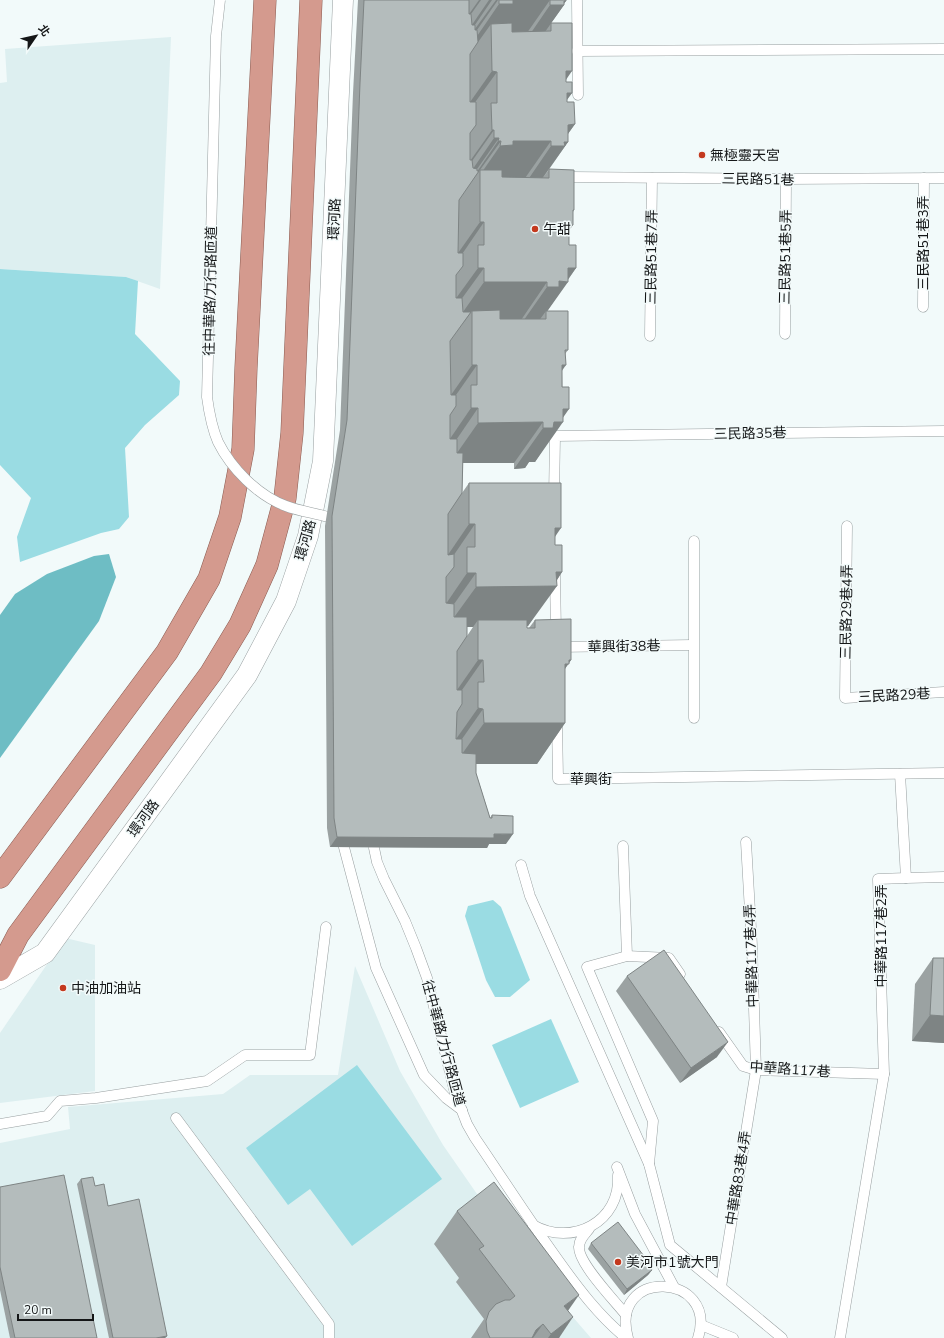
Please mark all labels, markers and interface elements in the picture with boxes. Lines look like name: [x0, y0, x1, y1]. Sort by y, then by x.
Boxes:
north arrow: [16, 16, 56, 56]
text: 北: [35, 22, 53, 39]
place label: 無極靈天宮: [710, 146, 780, 165]
marker: 無極靈天宮: [697, 150, 707, 160]
street label: 三民路51巷: [721, 169, 795, 190]
street label: 三民路51巷3弄: [914, 195, 933, 291]
street label: 環河路: [324, 198, 345, 240]
street label: 三民路51巷7弄: [641, 209, 662, 305]
street label: 三民路51巷5弄: [775, 209, 796, 305]
place label: 午甜: [543, 220, 571, 239]
marker: 午甜: [530, 224, 540, 234]
street label: 往中華路/力行路匝道: [200, 226, 221, 356]
street label: 三民路35巷: [713, 423, 787, 444]
street label: 環河路: [291, 517, 320, 563]
street label: 三民路29巷4弄: [836, 564, 857, 660]
street label: 華興街38巷: [587, 636, 661, 657]
street label: 三民路29巷: [857, 684, 931, 707]
street label: 華興街: [570, 770, 612, 789]
street label: 環河路: [123, 796, 163, 841]
street label: 中華路117巷2弄: [872, 884, 891, 988]
street label: 中華路117巷4弄: [740, 904, 763, 1008]
street label: 往中華路/力行路匝道: [418, 978, 470, 1108]
place label: 中油加油站: [71, 979, 141, 998]
marker: 中油加油站: [58, 983, 68, 993]
street label: 中華路117巷: [749, 1057, 831, 1082]
street label: 中華路83巷4弄: [722, 1130, 755, 1227]
place label: 美河市1號大門: [626, 1253, 718, 1272]
marker: 美河市1號大門: [613, 1257, 623, 1267]
scale bar: [18, 1296, 93, 1322]
text: 20 m: [24, 1302, 52, 1318]

